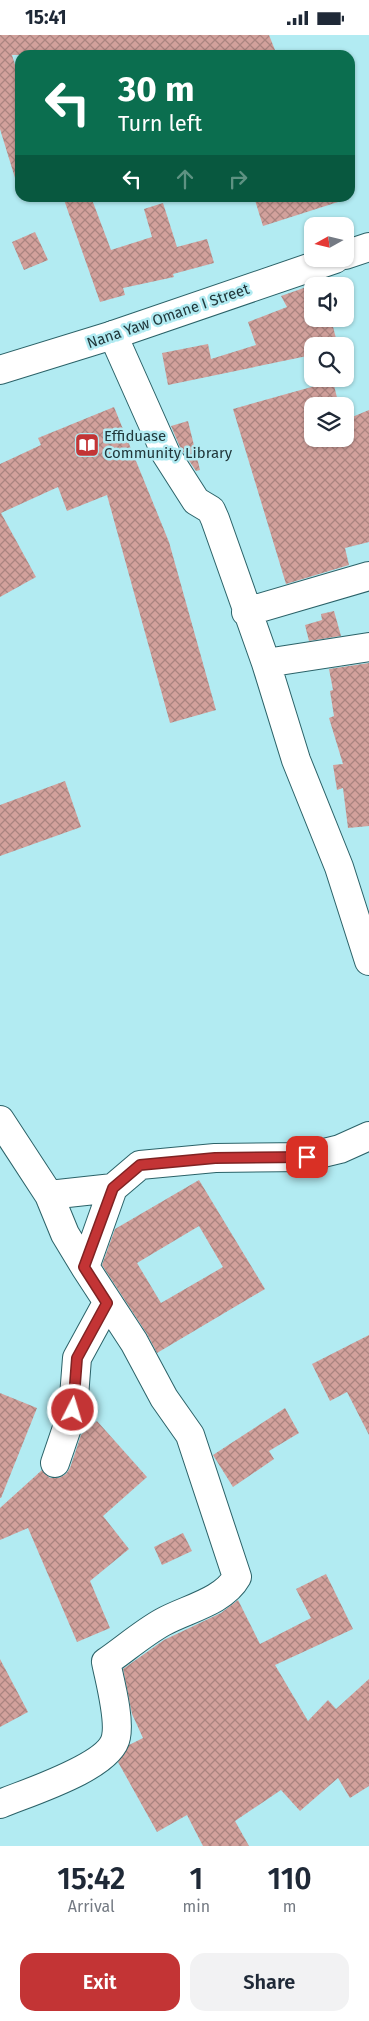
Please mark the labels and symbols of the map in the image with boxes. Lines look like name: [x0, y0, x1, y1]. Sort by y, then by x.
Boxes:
north arrow: [304, 217, 354, 267]
street label: Nana Yaw Omane I Street: [84, 280, 252, 352]
place label: Effiduase Community Library: [104, 427, 233, 462]
library icon: Effiduase Community Library: [74, 432, 100, 458]
pin: [286, 1136, 328, 1178]
position arrow: [46, 1383, 98, 1435]

